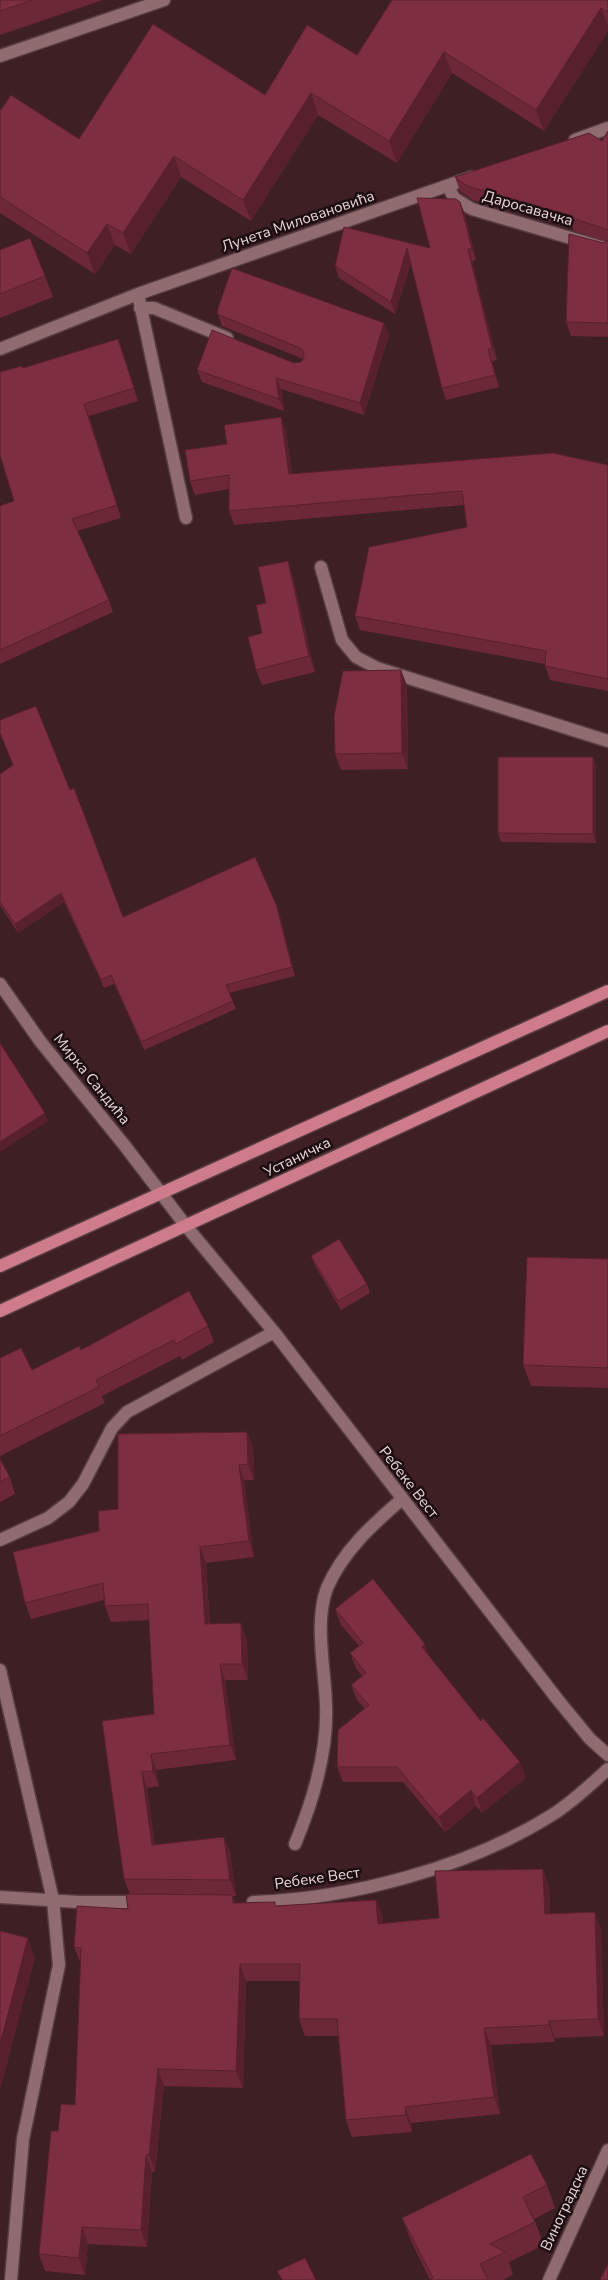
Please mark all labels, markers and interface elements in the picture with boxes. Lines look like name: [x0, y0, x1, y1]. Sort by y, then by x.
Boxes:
street label: Лунета Миловановића: [219, 185, 377, 257]
street label: Даросавачка: [481, 186, 575, 230]
street label: Мирка Сандића: [49, 1029, 135, 1129]
street label: Устаничка: [259, 1132, 334, 1182]
street label: Ребеке Вест: [375, 1442, 444, 1522]
street label: Ребеке Вест: [273, 1862, 361, 1894]
street label: Виноградска: [536, 2162, 592, 2254]

